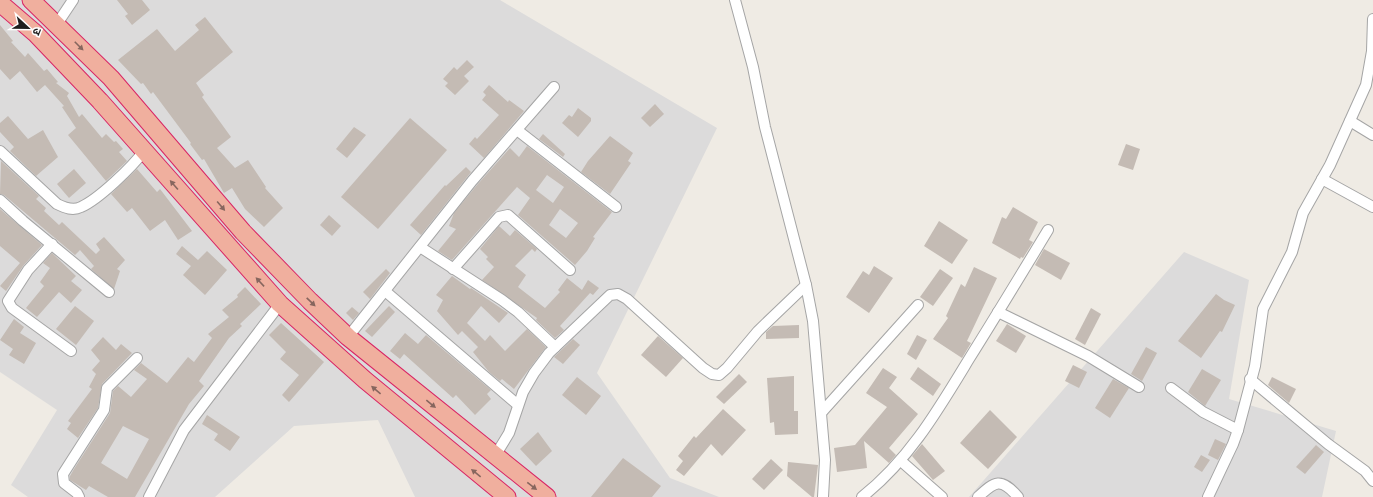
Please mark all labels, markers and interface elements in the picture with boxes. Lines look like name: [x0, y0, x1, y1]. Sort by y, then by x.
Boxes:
north arrow: [8, 8, 48, 48]
text: उ: [29, 26, 45, 38]
one-way arrow: [74, 41, 84, 51]
one-way arrow: [170, 181, 179, 190]
one-way arrow: [217, 201, 226, 212]
one-way arrow: [256, 277, 265, 288]
one-way arrow: [306, 297, 316, 307]
one-way arrow: [371, 385, 382, 394]
one-way arrow: [426, 400, 437, 408]
one-way arrow: [471, 468, 482, 477]
one-way arrow: [527, 481, 538, 490]

